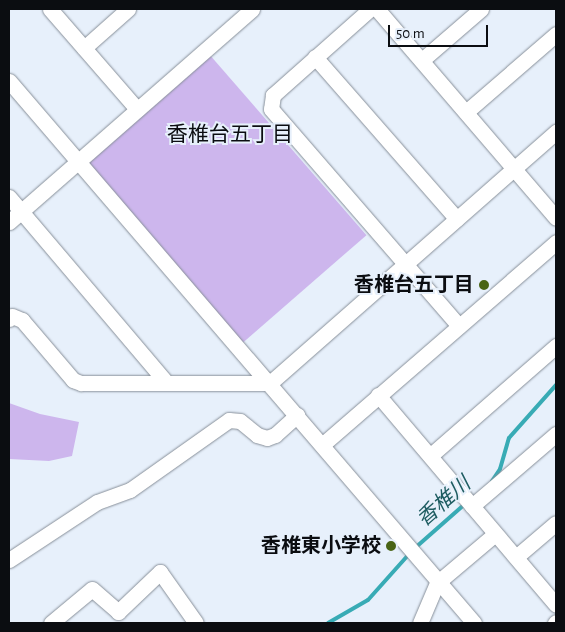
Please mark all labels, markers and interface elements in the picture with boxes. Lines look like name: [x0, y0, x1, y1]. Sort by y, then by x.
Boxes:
scale bar: [390, 15, 490, 47]
text: 50 m: [396, 26, 425, 41]
district label: 香椎台五丁目: [167, 122, 293, 148]
place label: 香椎台五丁目: [354, 273, 474, 297]
marker: 香椎台五丁目: [478, 279, 490, 291]
water label: 香椎川: [412, 472, 476, 532]
place label: 香椎東小学校: [261, 534, 381, 558]
marker: 香椎東小学校: [385, 540, 397, 552]

